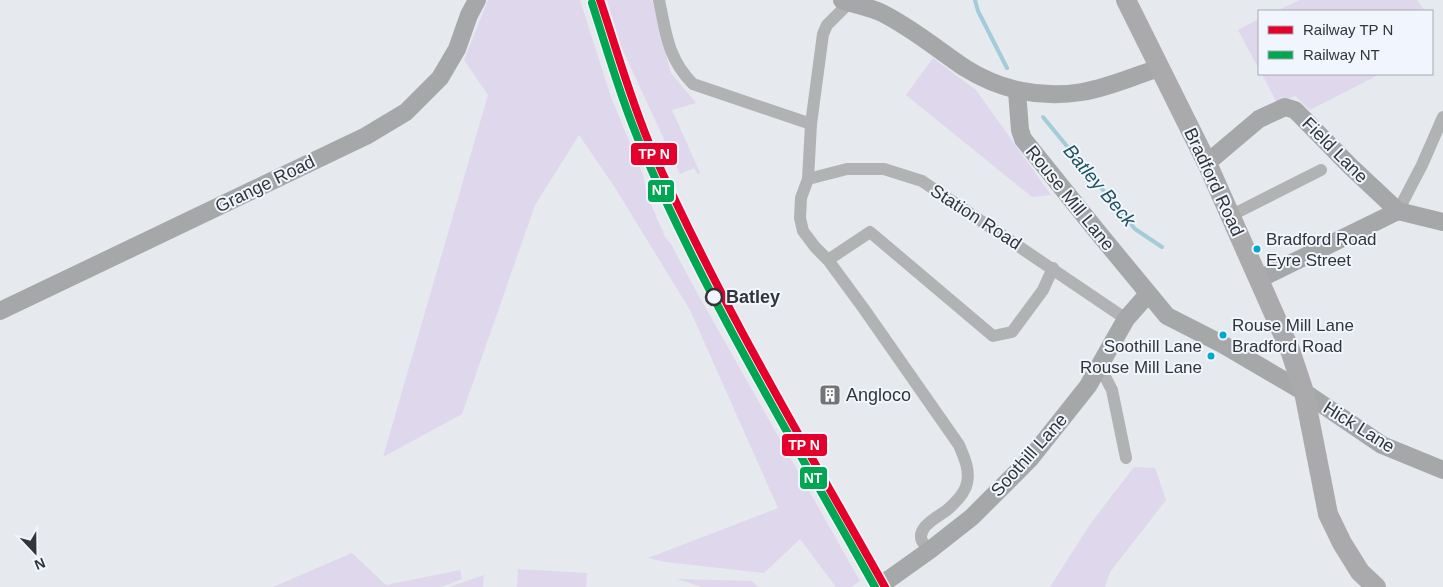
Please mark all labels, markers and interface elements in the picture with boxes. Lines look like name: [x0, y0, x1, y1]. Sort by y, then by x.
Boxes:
legend: [1258, 10, 1433, 75]
text: Railway TP N: [1303, 21, 1393, 38]
text: Railway NT: [1303, 46, 1380, 63]
street label: Field Lane: [1298, 113, 1372, 187]
street label: Bradford Road: [1180, 125, 1248, 239]
water label: Batley Beck: [1059, 140, 1141, 232]
line badge: TP N: [630, 142, 678, 166]
street label: Rouse Mill Lane: [1022, 142, 1118, 254]
text: TP N: [638, 146, 670, 162]
street label: Grange Road: [212, 151, 318, 217]
line badge: NT: [647, 179, 675, 203]
street label: Station Road: [927, 180, 1025, 254]
text: NT: [652, 182, 671, 198]
place label: Bradford Road Eyre Street: [1266, 230, 1377, 270]
marker: Bradford Road Eyre Street: [1252, 244, 1262, 254]
place label: Batley: [726, 287, 780, 307]
marker: Batley: [705, 288, 723, 306]
place label: Rouse Mill Lane Bradford Road: [1232, 316, 1354, 356]
marker: Rouse Mill Lane Bradford Road: [1218, 330, 1228, 340]
place label: Soothill Lane Rouse Mill Lane: [1080, 337, 1202, 377]
marker: Soothill Lane Rouse Mill Lane: [1206, 351, 1216, 361]
building icon: Angloco: [818, 383, 842, 407]
place label: Angloco: [846, 385, 911, 405]
street label: Hick Lane: [1320, 397, 1398, 457]
street label: Soothill Lane: [987, 410, 1071, 500]
line badge: TP N: [781, 433, 828, 457]
text: TP N: [788, 437, 820, 453]
line badge: NT: [799, 466, 828, 490]
text: NT: [804, 470, 823, 486]
north arrow: [10, 527, 60, 577]
text: N: [32, 555, 48, 573]

